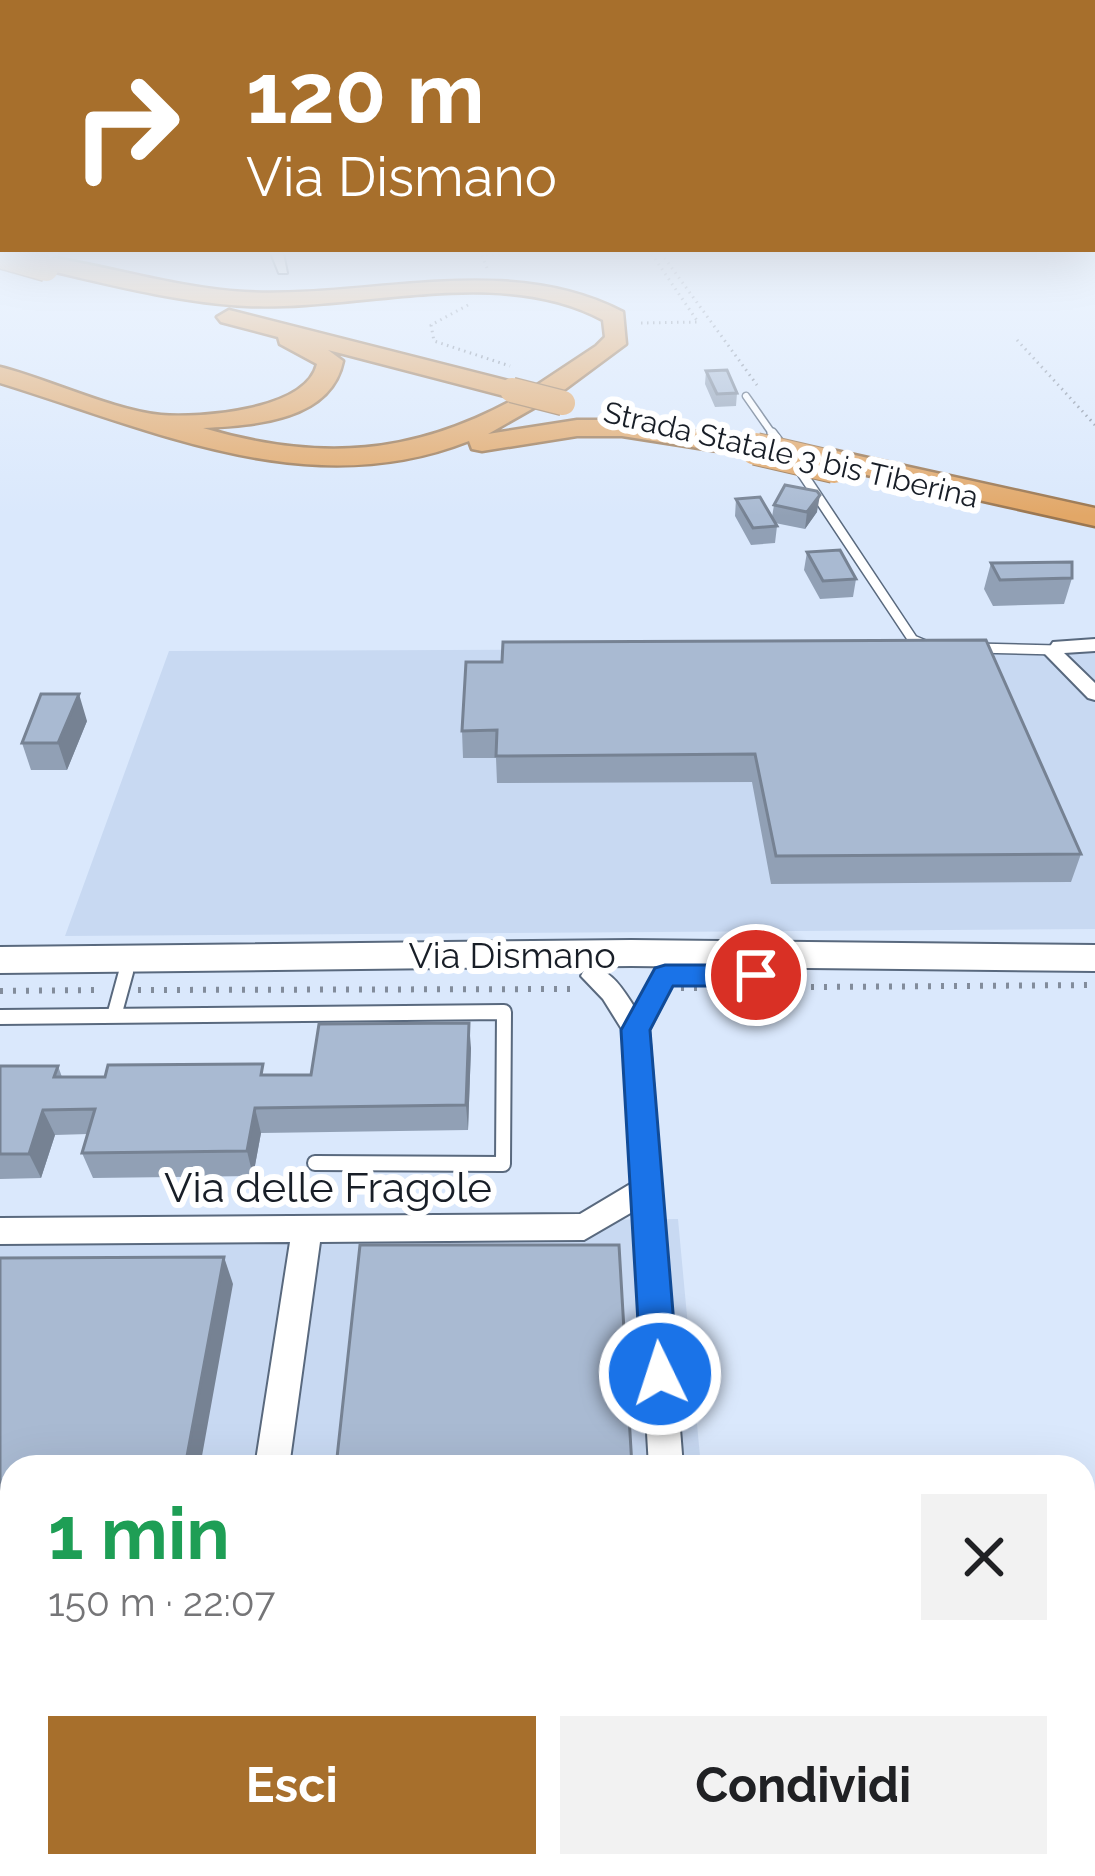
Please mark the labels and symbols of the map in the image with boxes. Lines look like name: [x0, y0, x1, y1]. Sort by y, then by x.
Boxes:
street label: Strada Statale 3 bis Tiberina: [600, 394, 982, 515]
pin: [705, 924, 807, 1026]
street label: Via Dismano: [408, 934, 616, 976]
street label: Via delle Fragole: [164, 1163, 492, 1212]
position arrow: [597, 1311, 723, 1437]

